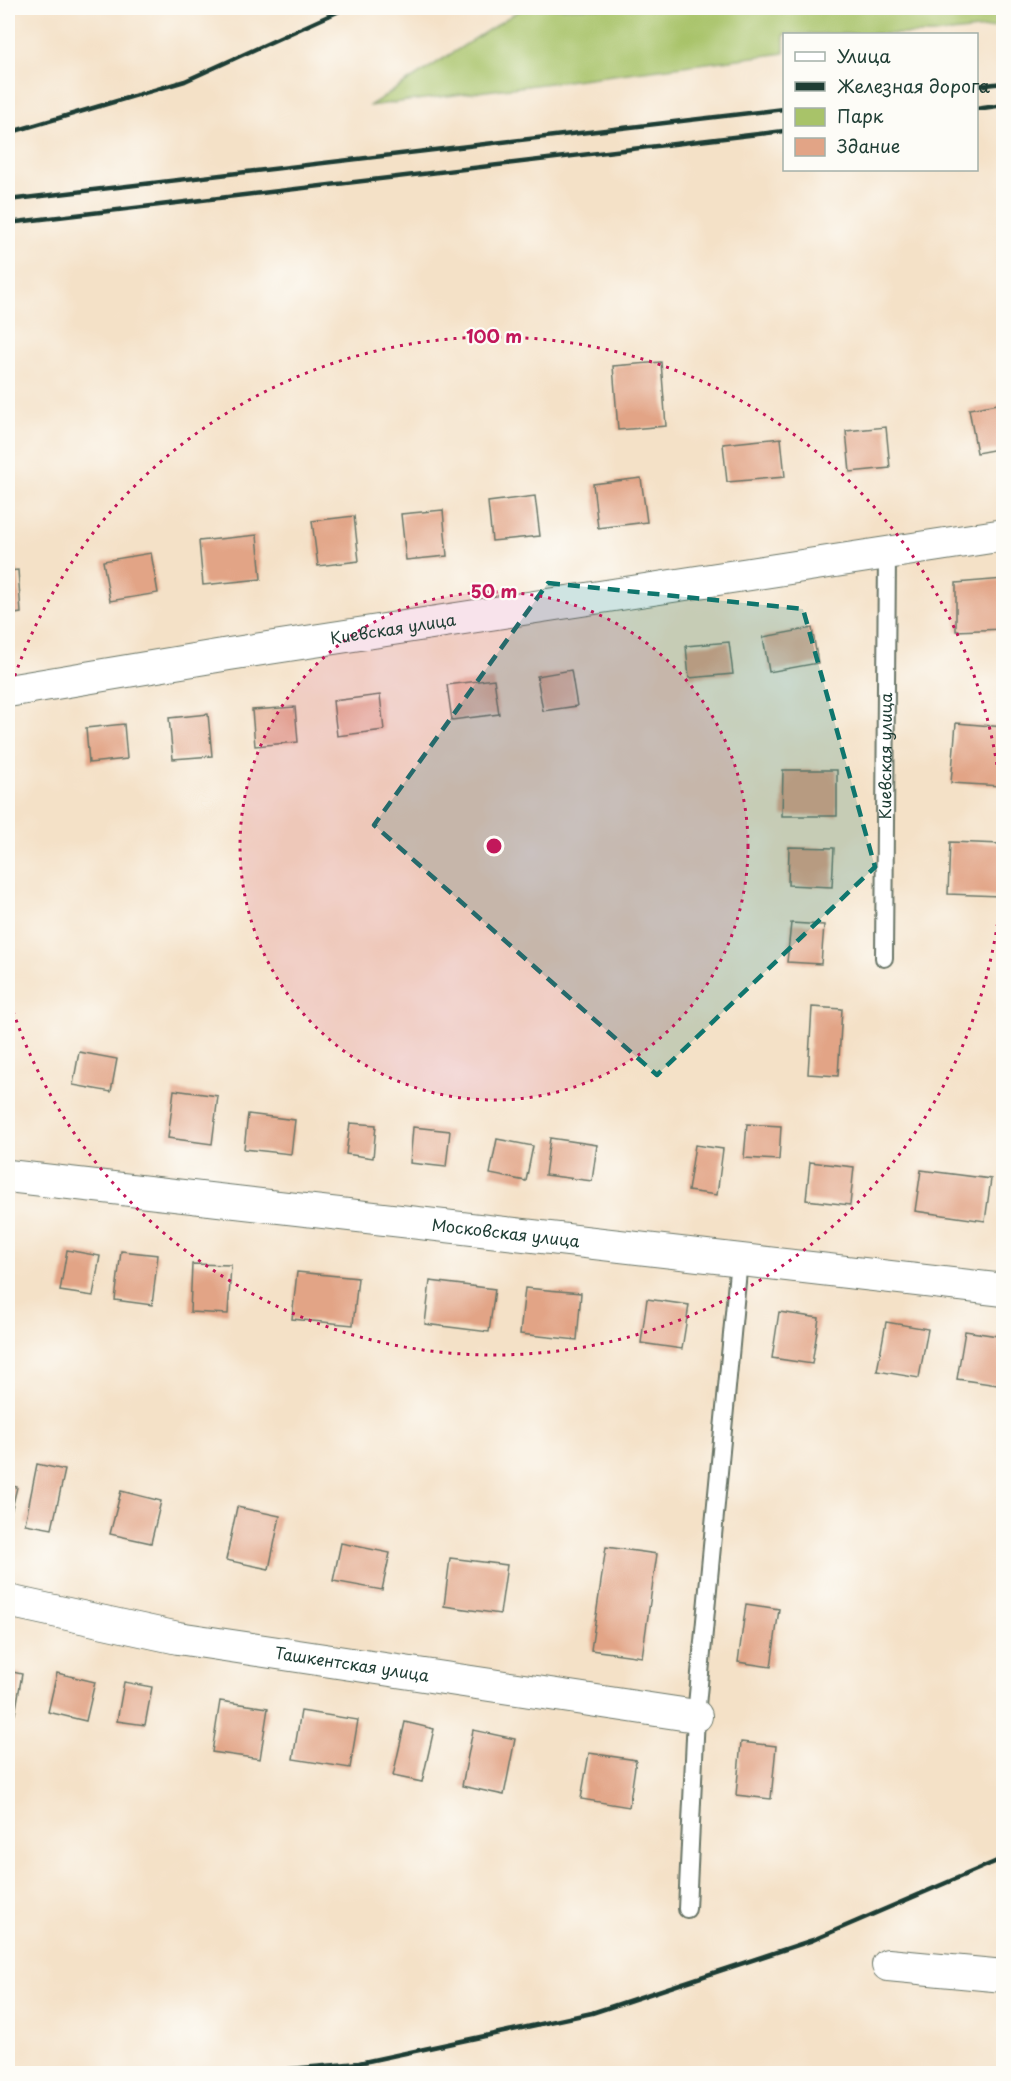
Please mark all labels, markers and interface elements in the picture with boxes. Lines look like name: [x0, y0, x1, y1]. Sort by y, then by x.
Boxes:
legend: [783, 33, 978, 171]
text: Улица: [837, 42, 891, 69]
text: Железная дорога: [837, 72, 991, 99]
text: Парк: [837, 102, 884, 129]
text: Здание: [837, 132, 900, 159]
text: 100 m: [466, 322, 522, 349]
text: 50 m: [471, 577, 517, 604]
street label: Киевская улица: [328, 606, 457, 649]
street label: Киевская улица: [872, 693, 897, 819]
centre of rings: [484, 836, 504, 856]
street label: Московская улица: [431, 1212, 581, 1252]
street label: Ташкентская улица: [273, 1640, 431, 1687]

